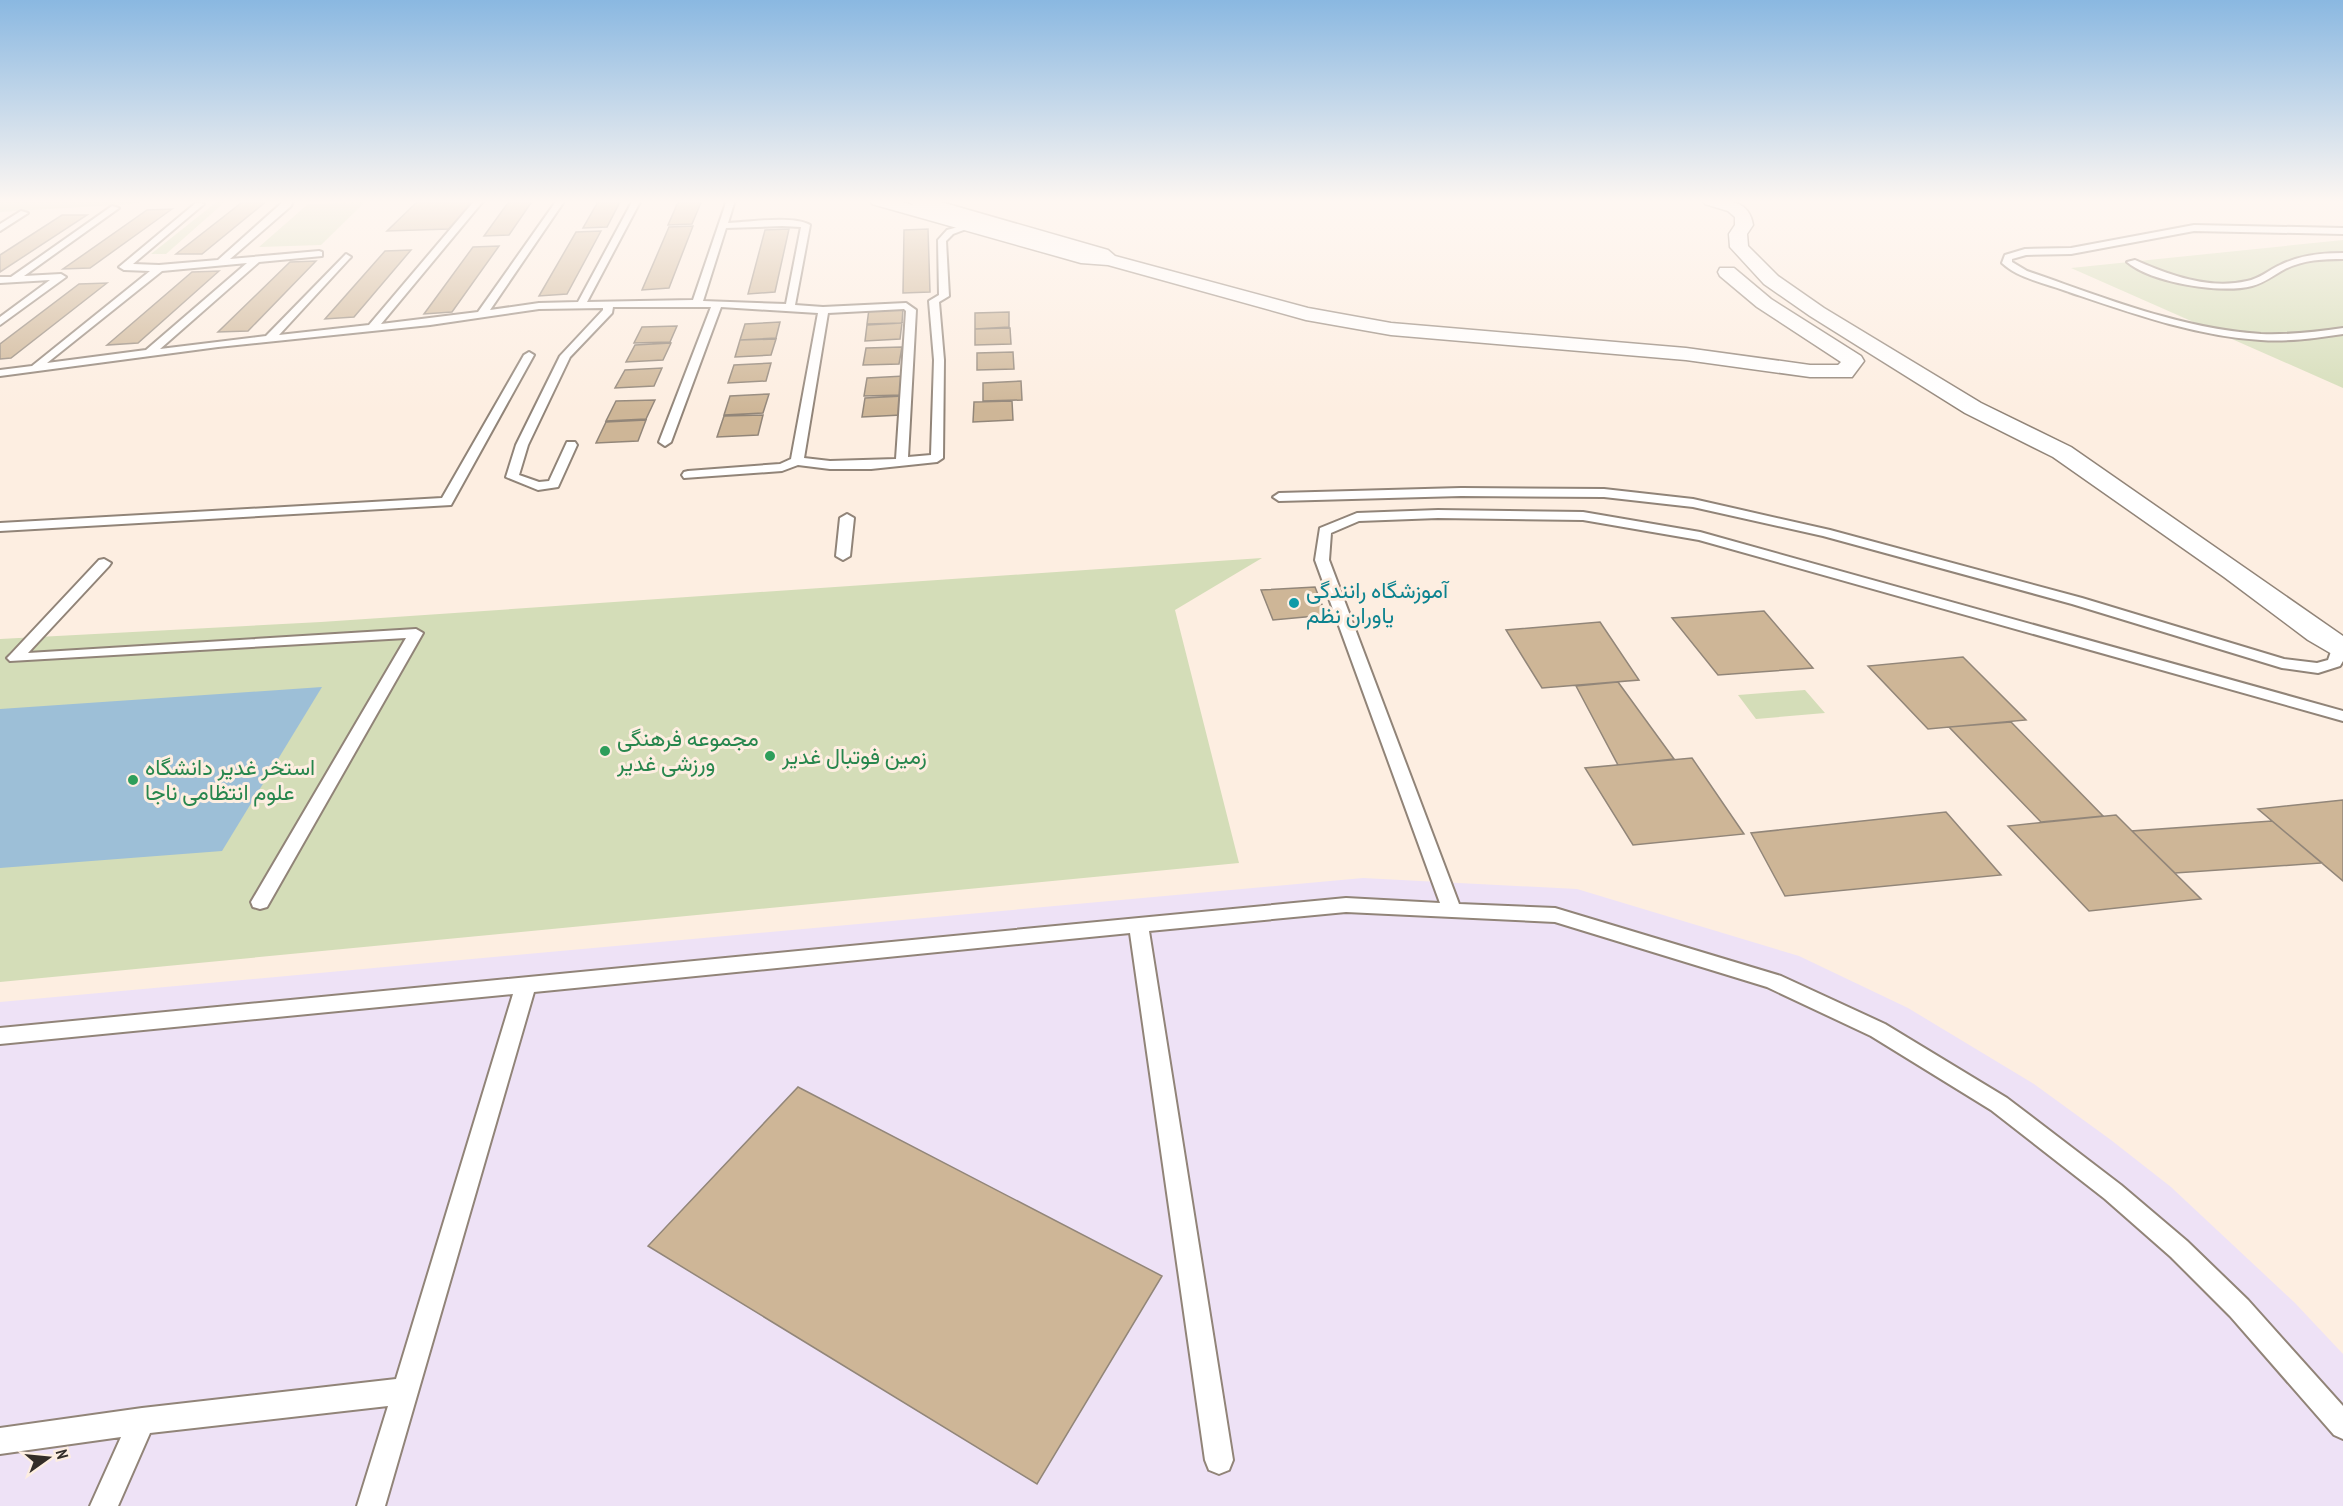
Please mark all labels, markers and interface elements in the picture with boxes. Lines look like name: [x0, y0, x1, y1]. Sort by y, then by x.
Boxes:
place label: آموزشگاه رانندگی یاوران نظم: [1306, 576, 1450, 630]
marker: آموزشگاه رانندگی یاوران نظم: [1287, 596, 1301, 610]
place label: مجموعه فرهنگی ورزشی غدیر: [616, 724, 759, 777]
place label: زمین فوتبال غدیر: [781, 742, 927, 770]
marker: مجموعه فرهنگی ورزشی غدیر: [598, 744, 612, 758]
marker: زمین فوتبال غدیر: [763, 749, 777, 763]
place label: استخر غدیر دانشگاه علوم انتظامی ناجا: [145, 753, 315, 807]
marker: استخر غدیر دانشگاه علوم انتظامی ناجا: [126, 773, 140, 787]
north arrow: [18, 1428, 78, 1488]
text: N: [52, 1447, 73, 1461]

